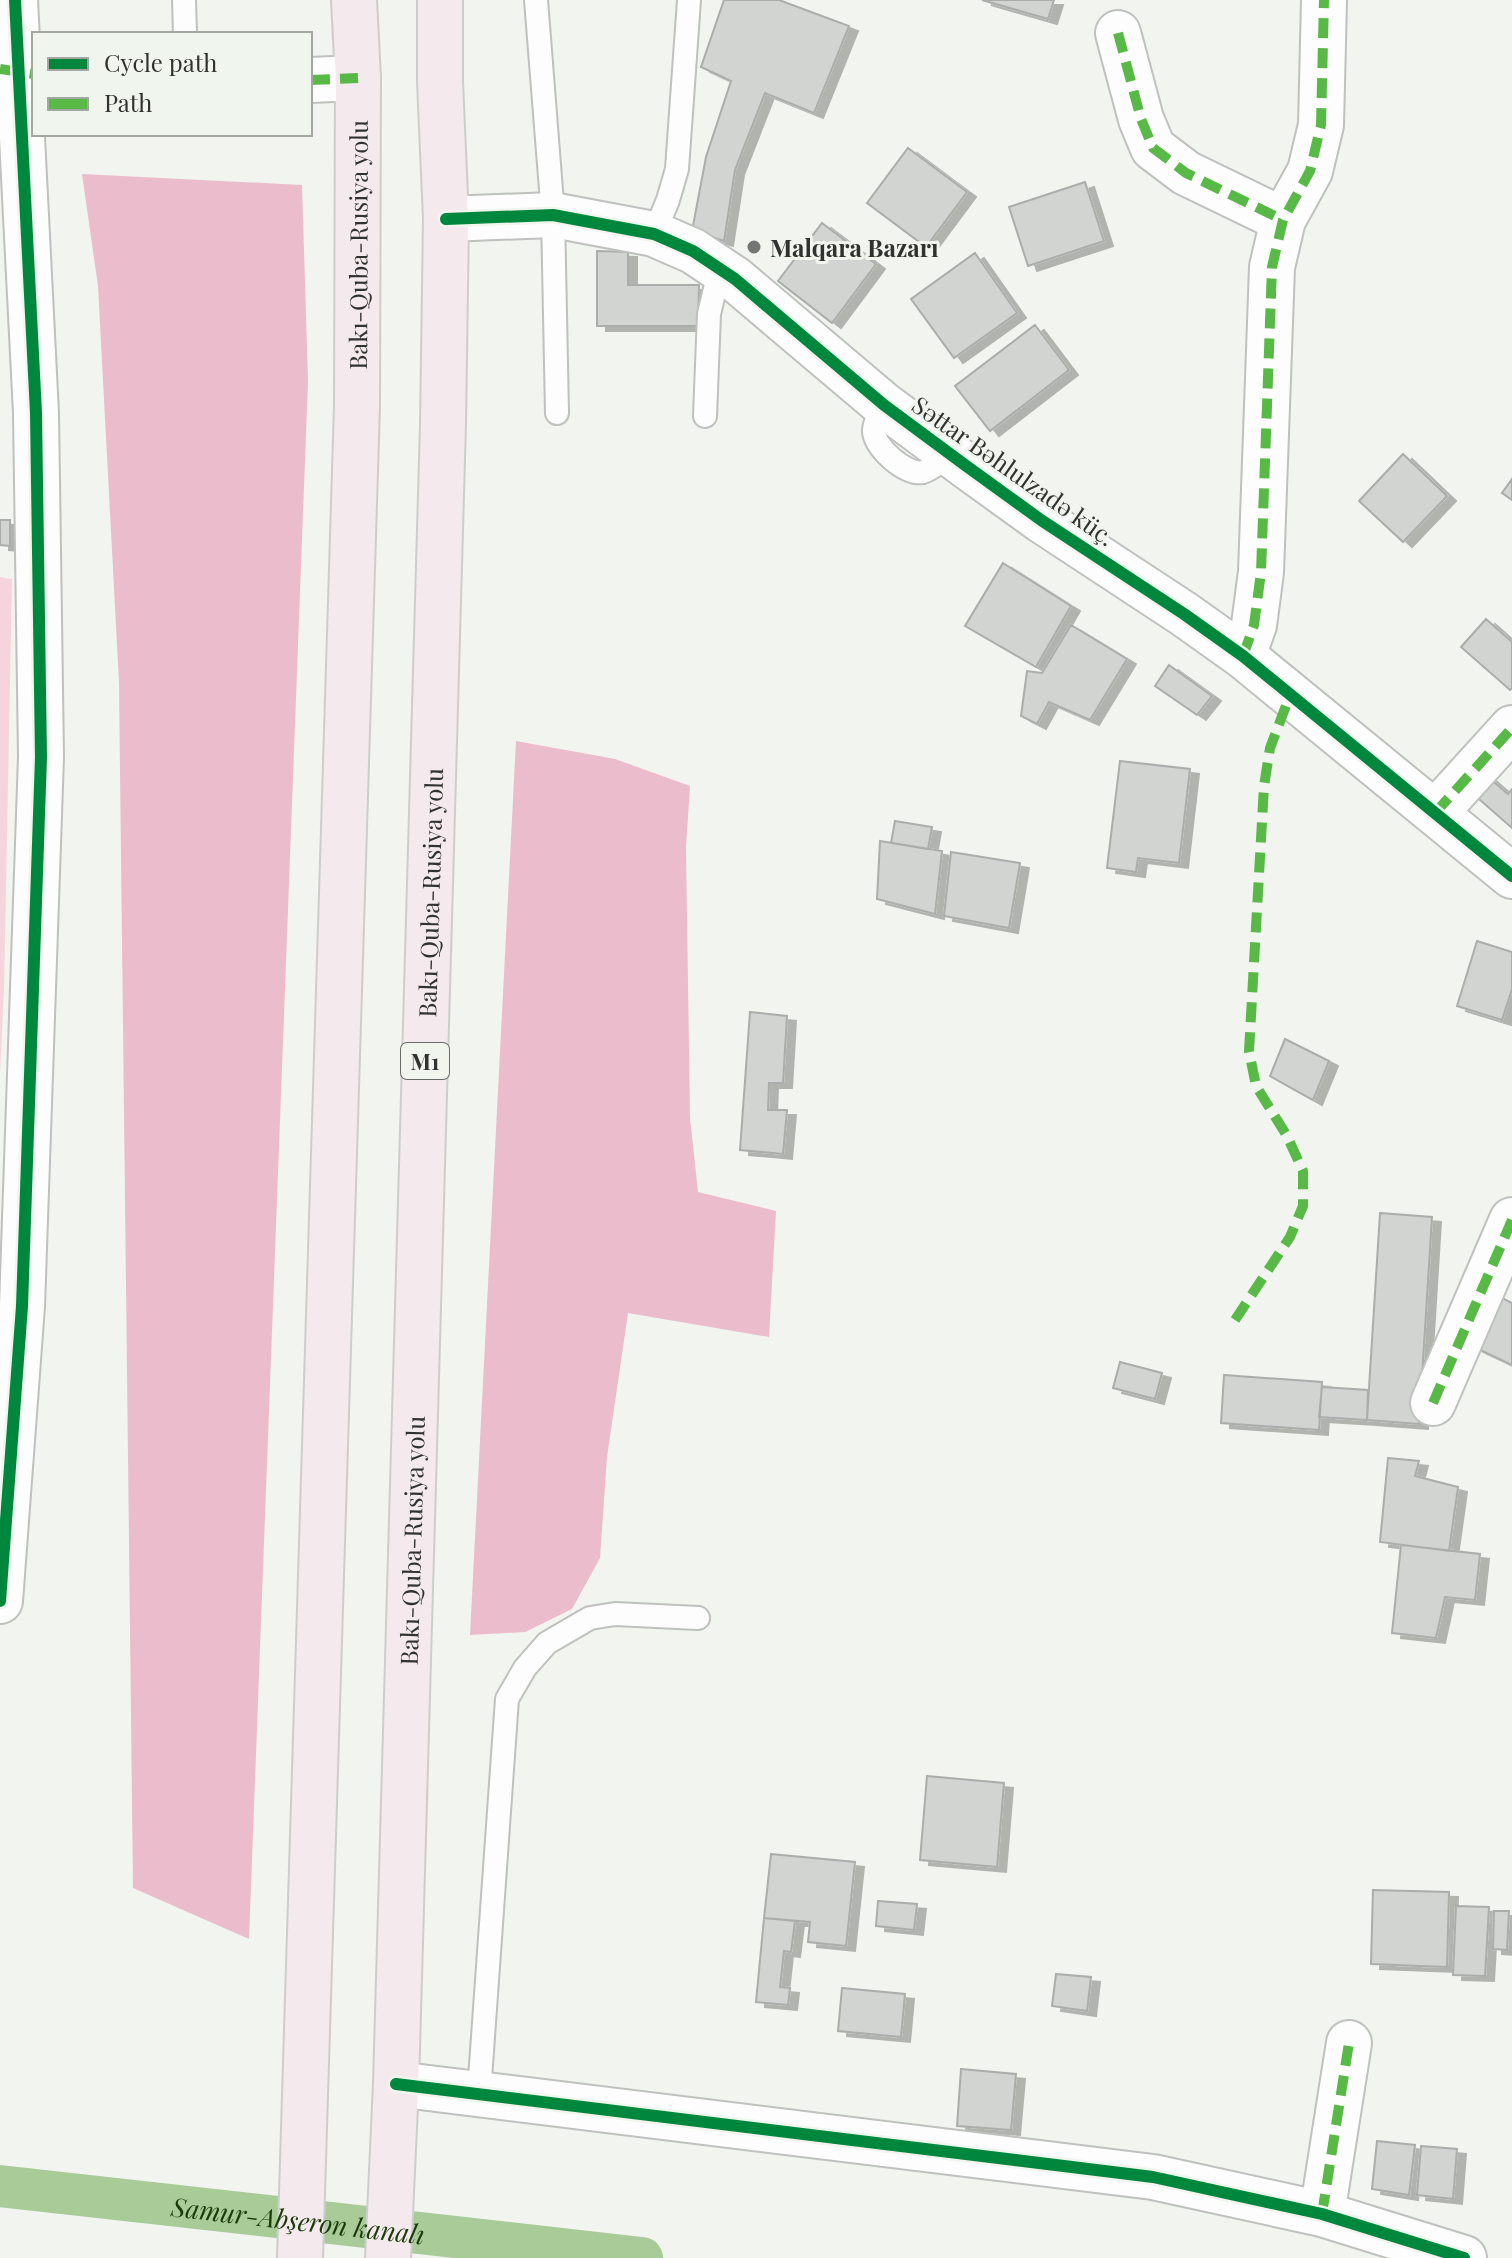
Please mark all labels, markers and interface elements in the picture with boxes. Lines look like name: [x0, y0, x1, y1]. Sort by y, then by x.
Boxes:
legend: [32, 32, 312, 136]
text: Cycle path: [104, 46, 217, 78]
text: Path: [104, 86, 152, 118]
street label: Bakı-Quba-Rusiya yolu: [341, 120, 374, 370]
place label: Malqara Bazarı: [770, 231, 939, 263]
marker: Malqara Bazarı: [745, 238, 763, 256]
street label: Səttar Bəhlulzadə küç.: [906, 388, 1122, 552]
street label: Bakı-Quba-Rusiya yolu: [410, 767, 449, 1018]
road number: M1: [401, 1043, 449, 1079]
street label: Bakı-Quba-Rusiya yolu: [392, 1415, 431, 1666]
water label: Samur-Abşeron kanalı: [169, 2188, 426, 2251]

